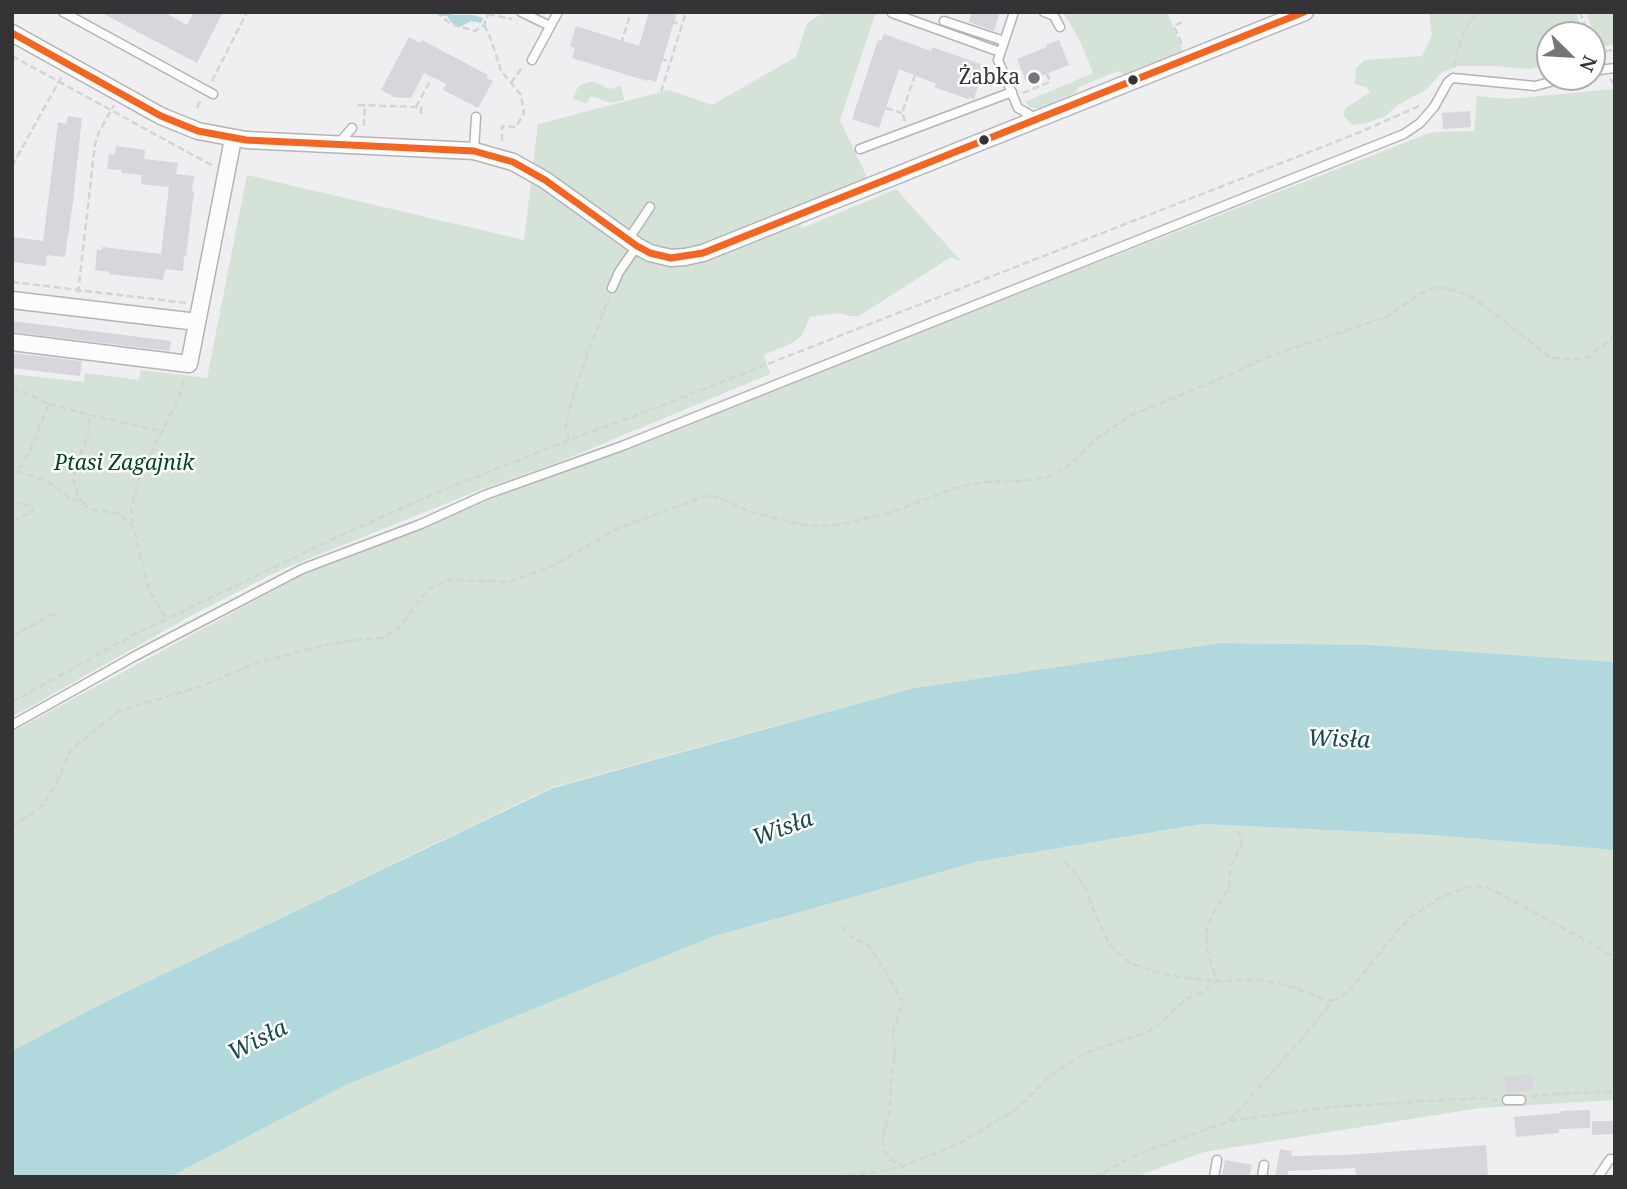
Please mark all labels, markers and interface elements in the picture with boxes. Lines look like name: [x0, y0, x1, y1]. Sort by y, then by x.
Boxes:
north arrow: [1536, 21, 1606, 91]
text: N: [1573, 52, 1603, 76]
place label: Żabka: [959, 65, 1020, 91]
marker: Żabka: [1026, 70, 1042, 86]
unlabelled marker: [1126, 73, 1140, 87]
unlabelled marker: [977, 133, 991, 147]
park label: Ptasi Zagajnik: [54, 451, 194, 477]
water label: Wisła: [1307, 725, 1371, 755]
water label: Wisła: [749, 805, 817, 853]
water label: Wisła: [224, 1015, 292, 1067]

